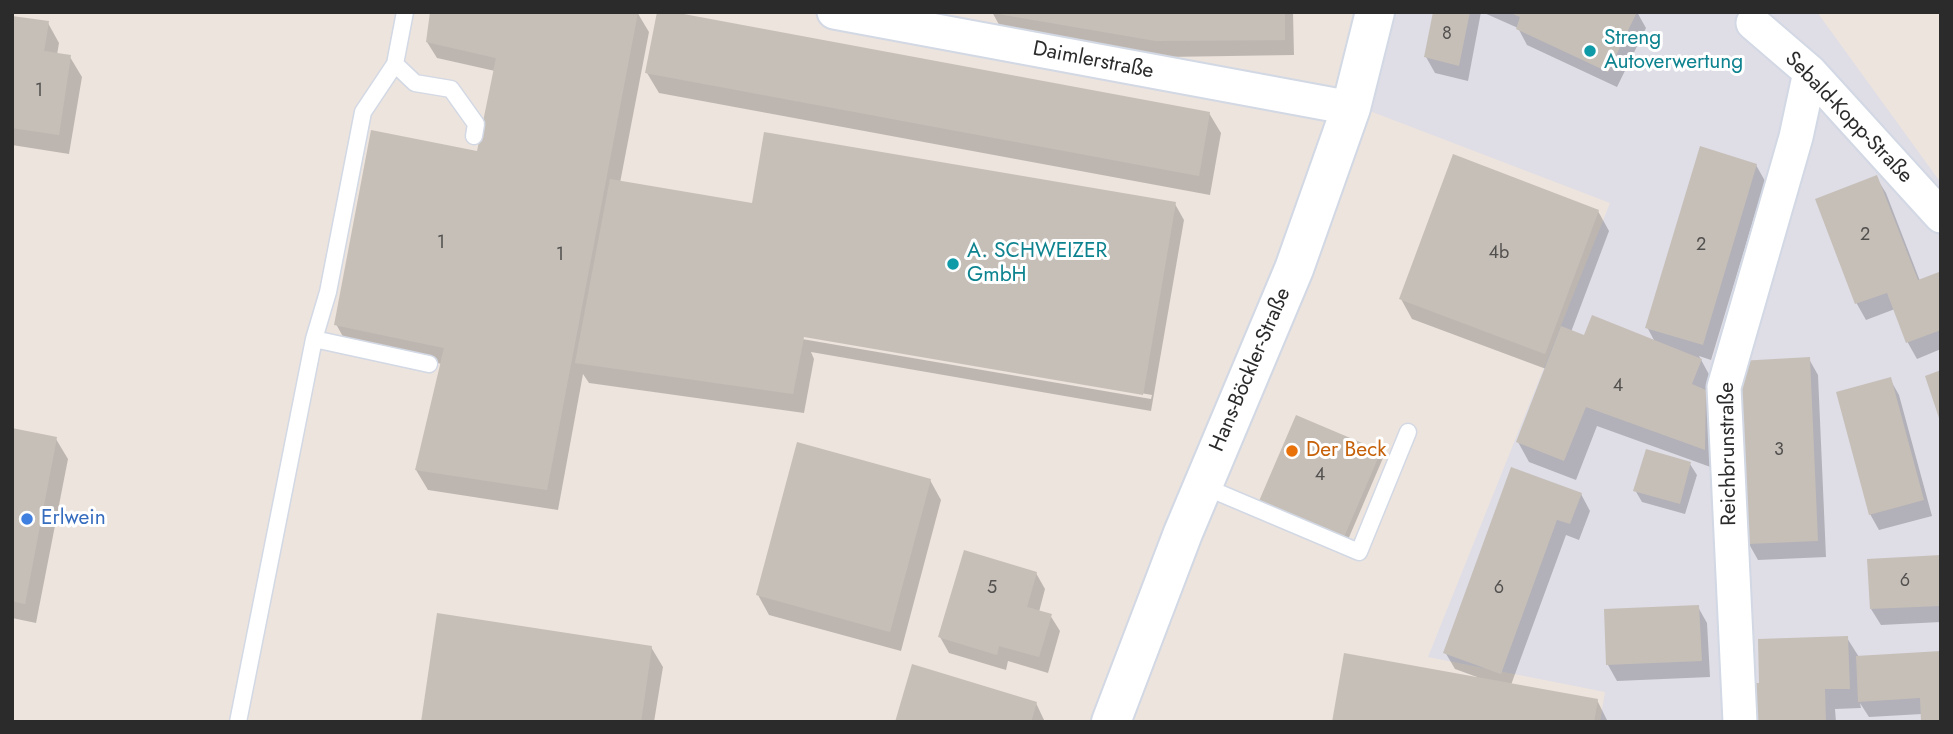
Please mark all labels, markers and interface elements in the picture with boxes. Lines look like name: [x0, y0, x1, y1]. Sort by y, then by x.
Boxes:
house number: 8: [1442, 24, 1452, 46]
place label: Streng Autoverwertung: [1604, 26, 1743, 76]
street label: Daimlerstraße: [1030, 37, 1156, 85]
marker: Streng Autoverwertung: [1582, 43, 1598, 59]
street label: Sebald-Kopp-Straße: [1779, 47, 1917, 189]
house number: 1: [35, 81, 43, 103]
house number: 2: [1860, 225, 1870, 247]
house number: 1: [437, 233, 445, 255]
house number: 2: [1696, 235, 1706, 257]
place label: A. SCHWEIZER GmbH: [967, 239, 1107, 289]
house number: 4b: [1489, 243, 1509, 265]
house number: 1: [556, 245, 564, 267]
marker: A. SCHWEIZER GmbH: [945, 256, 961, 272]
street label: Hans-Böckler-Straße: [1205, 284, 1297, 456]
house number: 4: [1613, 376, 1623, 398]
street label: Reichbrunstraße: [1715, 382, 1743, 526]
place label: Der Beck: [1306, 438, 1386, 464]
house number: 3: [1774, 440, 1784, 462]
marker: Der Beck: [1284, 443, 1300, 459]
house number: 4: [1315, 465, 1325, 487]
place label: Erlwein: [41, 506, 106, 532]
marker: Erlwein: [19, 511, 35, 527]
house number: 6: [1900, 571, 1910, 593]
house number: 5: [987, 578, 997, 600]
house number: 6: [1494, 578, 1504, 600]

